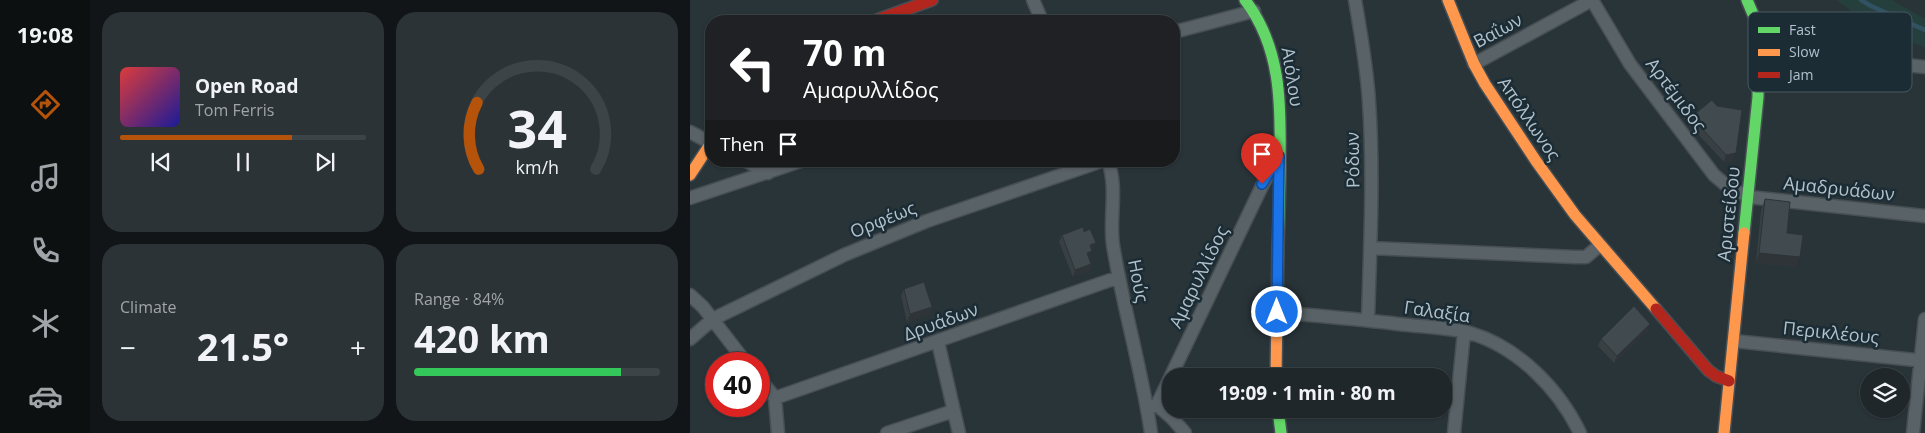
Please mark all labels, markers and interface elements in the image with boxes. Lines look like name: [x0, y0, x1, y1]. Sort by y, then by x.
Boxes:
street label: Βαΐων: [1469, 7, 1527, 53]
legend: [1748, 12, 1912, 92]
text: 19:08: [17, 19, 73, 49]
text: Fast: [1789, 20, 1816, 39]
text: 70 m: [803, 29, 886, 76]
icon: left: [720, 35, 785, 100]
text: Slow: [1789, 42, 1820, 61]
street label: Αιόλου: [1276, 45, 1310, 108]
street label: Αρτέμιδος: [1641, 52, 1713, 137]
text: Jam: [1787, 65, 1814, 84]
street label: Απόλλωνος: [1493, 72, 1567, 165]
text: Open Road: [195, 73, 299, 99]
text: Αμαρυλλίδος: [803, 74, 939, 104]
icon: directions: [28, 87, 63, 122]
text: 34: [507, 92, 567, 163]
text: Tom Ferris: [195, 99, 274, 121]
icon: arrive: [774, 130, 802, 158]
text: Then: [720, 131, 764, 157]
street label: Ρόδων: [1340, 131, 1364, 188]
pin: [1241, 133, 1283, 184]
icon: arrive: [1248, 140, 1276, 168]
icon: previous: [147, 148, 175, 176]
icon: pause: [229, 148, 257, 176]
icon: next: [311, 148, 339, 176]
text: km/h: [515, 155, 559, 179]
icon: music: [28, 160, 63, 195]
street label: Αριστείδου: [1711, 165, 1745, 262]
street label: Αμαδρυάδων: [1782, 170, 1896, 206]
street label: Ορφέως: [846, 195, 919, 243]
street label: Αμαρυλλίδος: [1163, 221, 1233, 332]
icon: phone: [28, 233, 63, 268]
street label: Ηούς: [1123, 257, 1155, 305]
position arrow: [1250, 285, 1302, 337]
text: Range · 84%: [414, 288, 504, 310]
street label: Γαλαξία: [1402, 294, 1472, 328]
text: Climate: [120, 296, 177, 318]
street label: Δρυάδων: [900, 296, 982, 346]
icon: climate: [28, 306, 63, 341]
text: 420 km: [414, 312, 550, 364]
street label: Περικλέους: [1782, 315, 1881, 349]
text: 21.5°: [197, 320, 289, 372]
text: −: [120, 328, 136, 366]
text: +: [350, 328, 366, 366]
speed limit sign: 40: [705, 352, 770, 417]
map controls: [1860, 368, 1910, 418]
button: layers: [1860, 368, 1910, 418]
icon: car: [28, 379, 63, 414]
text: 19:09 · 1 min · 80 m: [1218, 380, 1396, 406]

